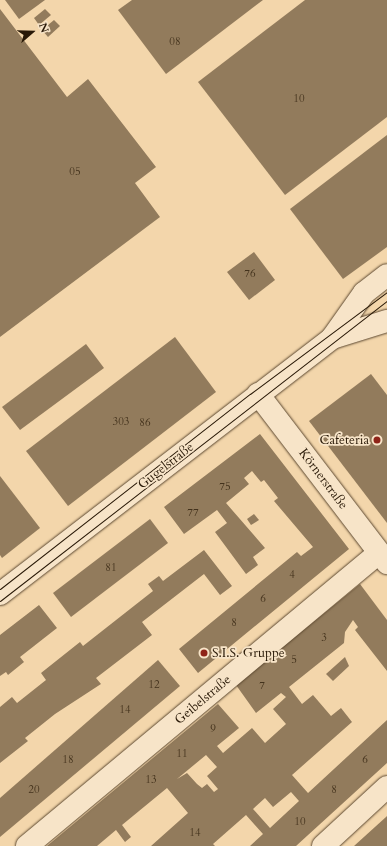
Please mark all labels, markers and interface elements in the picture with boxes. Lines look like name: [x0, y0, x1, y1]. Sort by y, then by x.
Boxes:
north arrow: [12, 12, 52, 52]
text: N: [35, 21, 52, 35]
house number: 08: [169, 35, 181, 49]
house number: 10: [293, 92, 305, 106]
house number: 05: [69, 165, 81, 179]
house number: 76: [244, 267, 256, 281]
house number: 303: [113, 415, 129, 429]
house number: 86: [139, 416, 151, 430]
place label: Cafeteria: [320, 432, 369, 448]
marker: Cafeteria: [372, 435, 382, 445]
street label: Gugelstraße: [135, 439, 197, 493]
street label: Körnerstraße: [295, 446, 351, 512]
house number: 75: [219, 480, 231, 494]
house number: 77: [187, 506, 199, 520]
house number: 81: [105, 561, 117, 575]
house number: 4: [289, 568, 295, 582]
house number: 6: [260, 592, 266, 606]
house number: 8: [231, 616, 237, 630]
house number: 3: [321, 631, 327, 645]
place label: S.I.S. Gruppe: [212, 645, 285, 661]
marker: S.I.S. Gruppe: [199, 648, 209, 658]
house number: 5: [291, 653, 297, 667]
street label: Geibelstraße: [172, 672, 234, 728]
house number: 12: [148, 678, 160, 692]
house number: 7: [259, 679, 265, 693]
house number: 14: [119, 703, 131, 717]
house number: 9: [210, 722, 216, 736]
house number: 11: [176, 747, 188, 761]
house number: 18: [62, 753, 74, 767]
house number: 6: [362, 753, 368, 767]
house number: 13: [145, 773, 157, 787]
house number: 20: [28, 783, 40, 797]
house number: 8: [331, 783, 337, 797]
house number: 10: [294, 815, 306, 829]
house number: 14: [189, 826, 201, 840]

